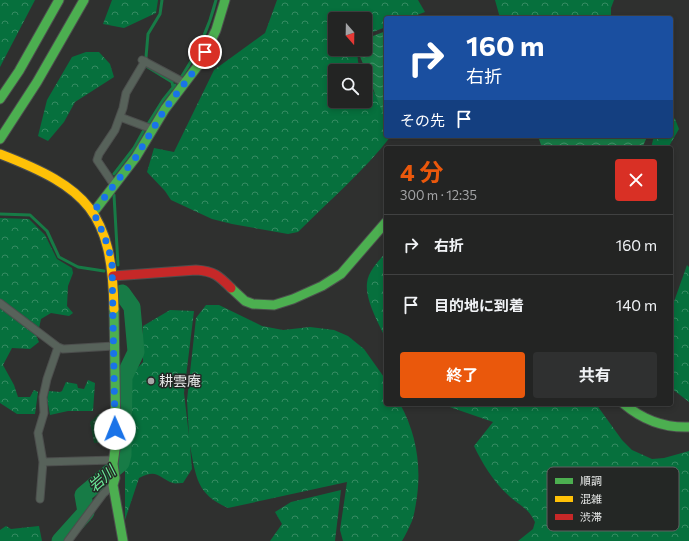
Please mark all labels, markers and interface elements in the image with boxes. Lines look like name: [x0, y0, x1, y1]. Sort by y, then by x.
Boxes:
north arrow: [328, 12, 372, 56]
map controls: [328, 12, 372, 108]
text: 160 m: [466, 28, 544, 62]
icon: right: [400, 32, 452, 84]
pin: [188, 35, 222, 69]
icon: arrive: [194, 41, 216, 63]
button: search: [328, 64, 372, 108]
text: 右折: [466, 65, 502, 87]
icon: arrive: [453, 108, 475, 130]
text: その先: [400, 111, 445, 129]
text: 4 分: [400, 157, 443, 186]
button: close: [615, 159, 657, 201]
text: 300 m · 12:35: [400, 187, 477, 203]
icon: right: [400, 234, 422, 256]
text: 右折: [434, 236, 464, 254]
text: 160 m: [616, 236, 657, 254]
icon: arrive: [400, 294, 422, 316]
text: 目的地に到着: [434, 296, 524, 314]
text: 140 m: [616, 296, 657, 314]
button: 終了: [400, 352, 525, 398]
button: 共有: [533, 352, 657, 398]
place label: 耕雲庵: [159, 372, 201, 389]
marker: 耕雲庵: [146, 376, 156, 386]
position arrow: [94, 408, 136, 450]
water label: 岩川: [84, 460, 120, 495]
legend: [547, 467, 679, 531]
text: 順調: [580, 474, 602, 487]
text: 混雑: [580, 492, 602, 505]
text: 渋滞: [580, 510, 602, 523]

